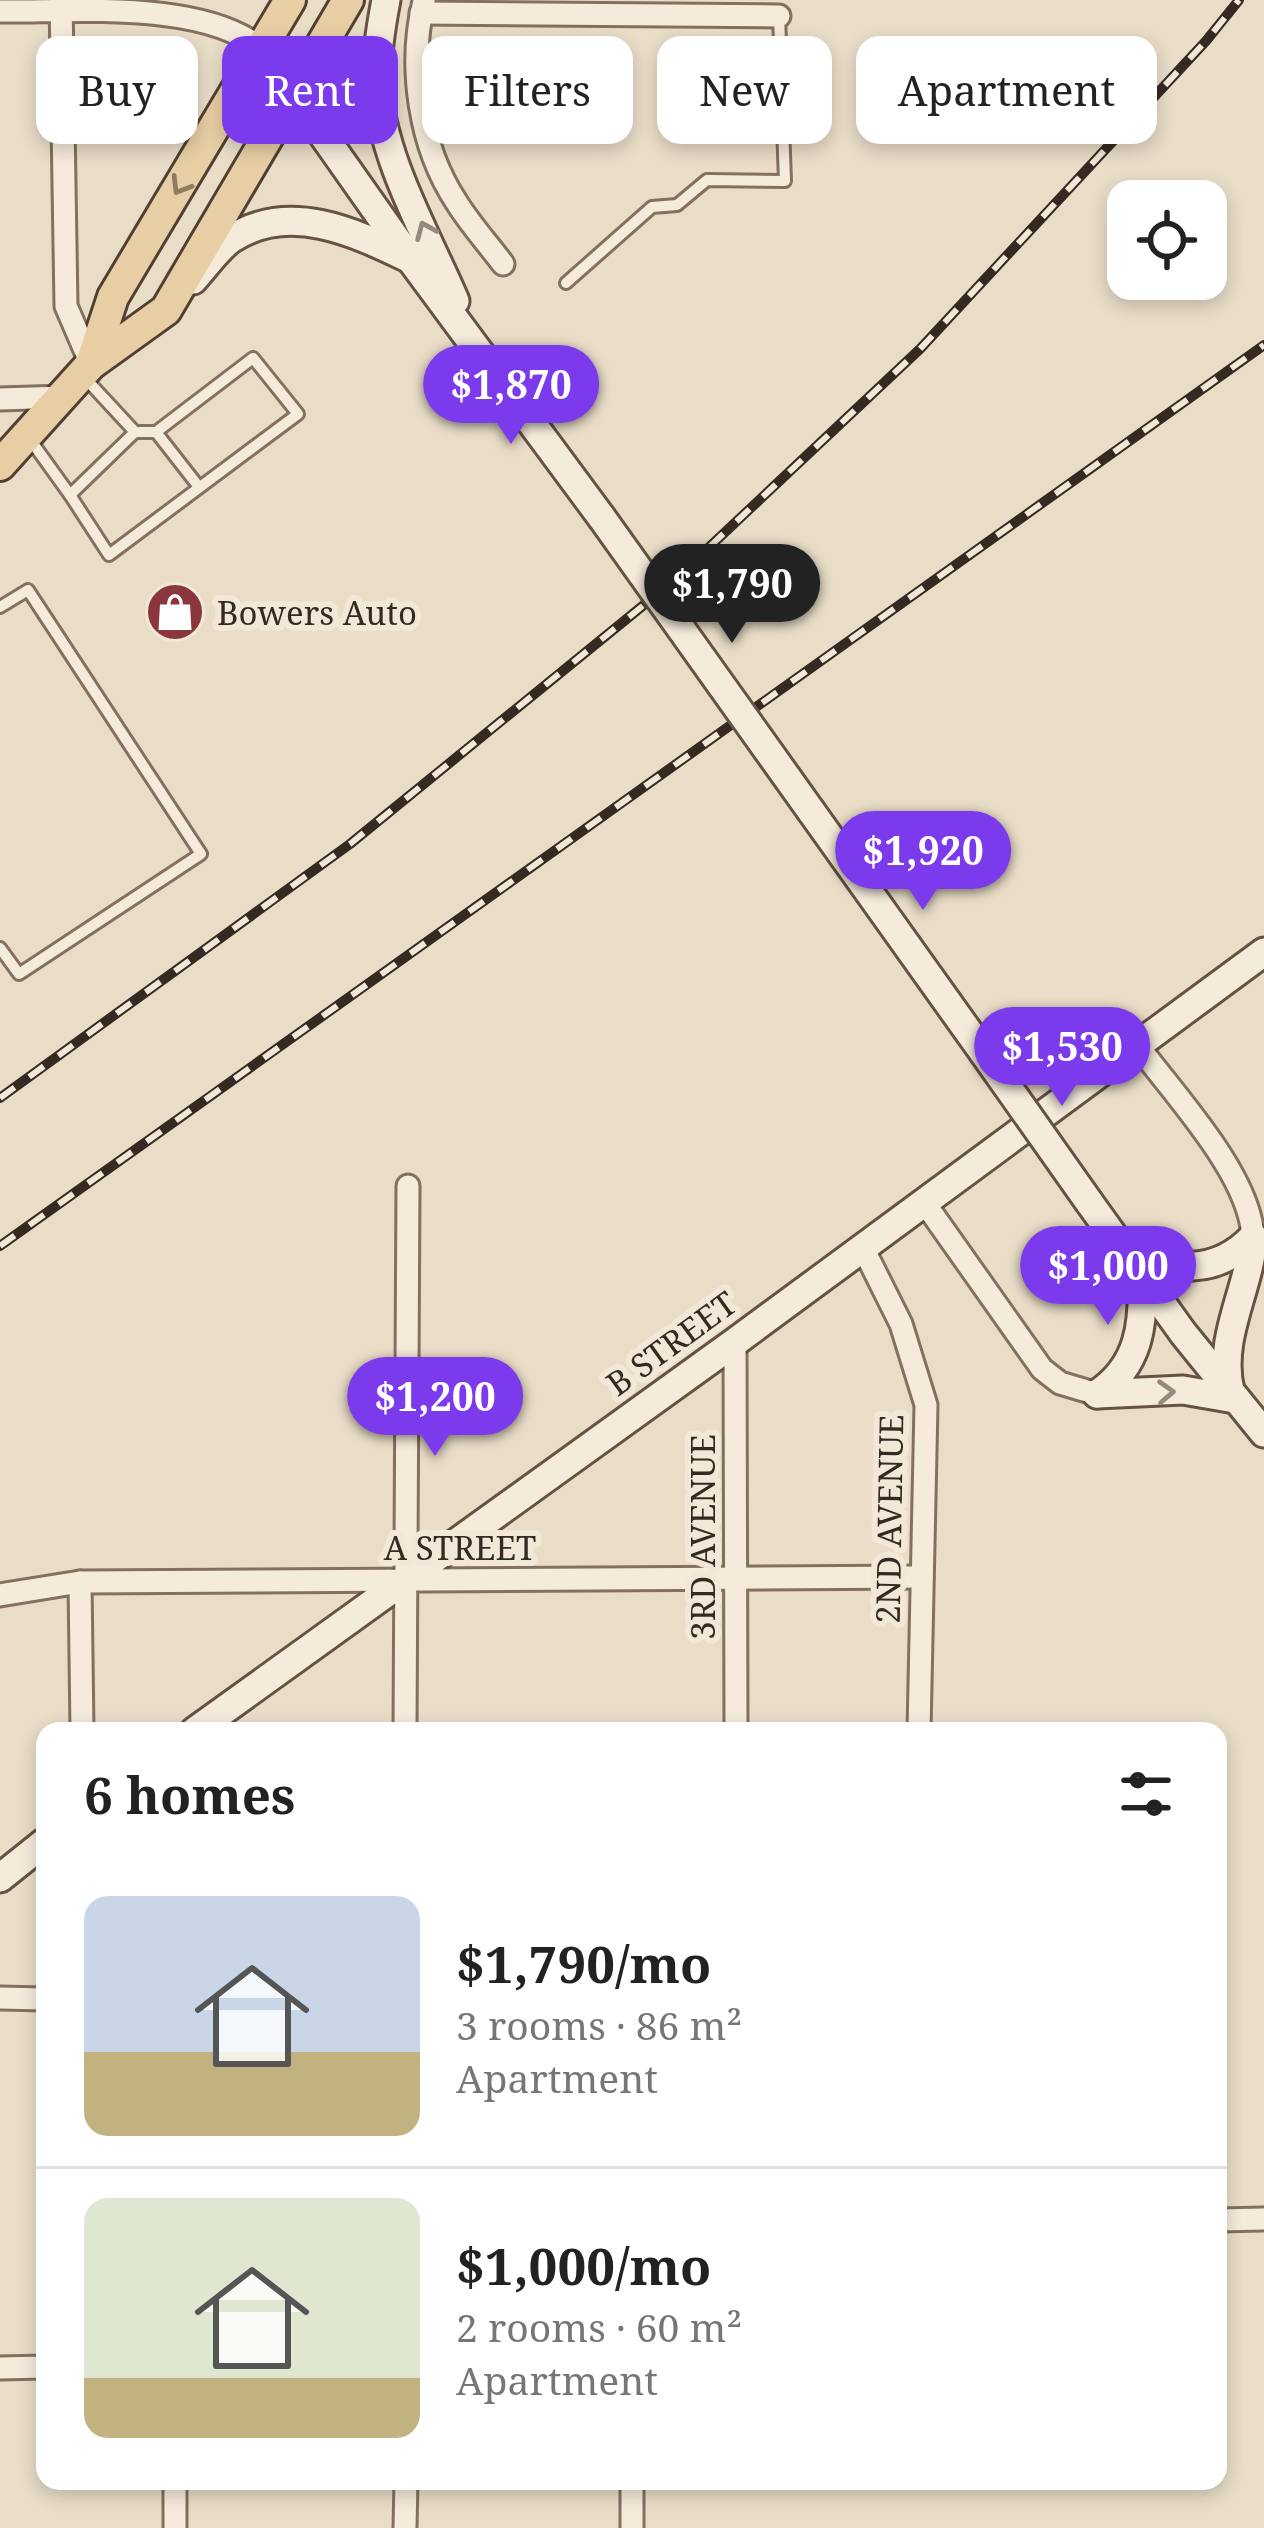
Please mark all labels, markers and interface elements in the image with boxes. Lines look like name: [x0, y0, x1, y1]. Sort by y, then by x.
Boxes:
chip: Buy: [36, 36, 198, 144]
chip: Rent: [222, 36, 398, 144]
chip: Filters: [422, 36, 633, 144]
chip: New: [657, 36, 832, 144]
chip: Apartment: [856, 36, 1157, 144]
one-way arrow: [172, 173, 195, 194]
map controls: [1107, 180, 1227, 300]
button: locate: [1107, 180, 1227, 300]
one-way arrow: [415, 221, 439, 242]
pin: $1,870: [413, 345, 609, 447]
text: $1,870: [450, 357, 572, 410]
pin: $1,790: [634, 544, 830, 646]
text: $1,790: [671, 556, 793, 609]
shop icon: Bowers Auto: [144, 581, 206, 643]
place label: Bowers Auto: [217, 590, 417, 635]
pin: $1,920: [825, 811, 1021, 913]
text: $1,920: [862, 823, 984, 876]
pin: $1,530: [964, 1007, 1160, 1109]
text: $1,530: [1001, 1019, 1123, 1072]
pin: $1,000: [1010, 1226, 1206, 1328]
text: $1,000: [1047, 1238, 1169, 1291]
street label: B STREET: [597, 1281, 745, 1405]
pin: $1,200: [337, 1357, 533, 1459]
text: $1,200: [374, 1369, 496, 1422]
one-way arrow: [1158, 1379, 1176, 1405]
street label: 2ND AVENUE: [865, 1414, 913, 1624]
street label: 3RD AVENUE: [680, 1434, 725, 1640]
street label: A STREET: [384, 1525, 536, 1570]
text: 6 homes: [84, 1759, 295, 1829]
icon: filters: [1113, 1761, 1179, 1827]
text: $1,790/mo: [456, 1928, 711, 1998]
icon: home: [180, 1944, 324, 2088]
text: 3 rooms · 86 m²: [456, 1998, 742, 2051]
text: Apartment: [456, 2051, 658, 2104]
text: $1,000/mo: [456, 2230, 711, 2300]
icon: home: [180, 2246, 324, 2390]
text: 2 rooms · 60 m²: [456, 2300, 742, 2353]
text: Apartment: [456, 2353, 658, 2406]

